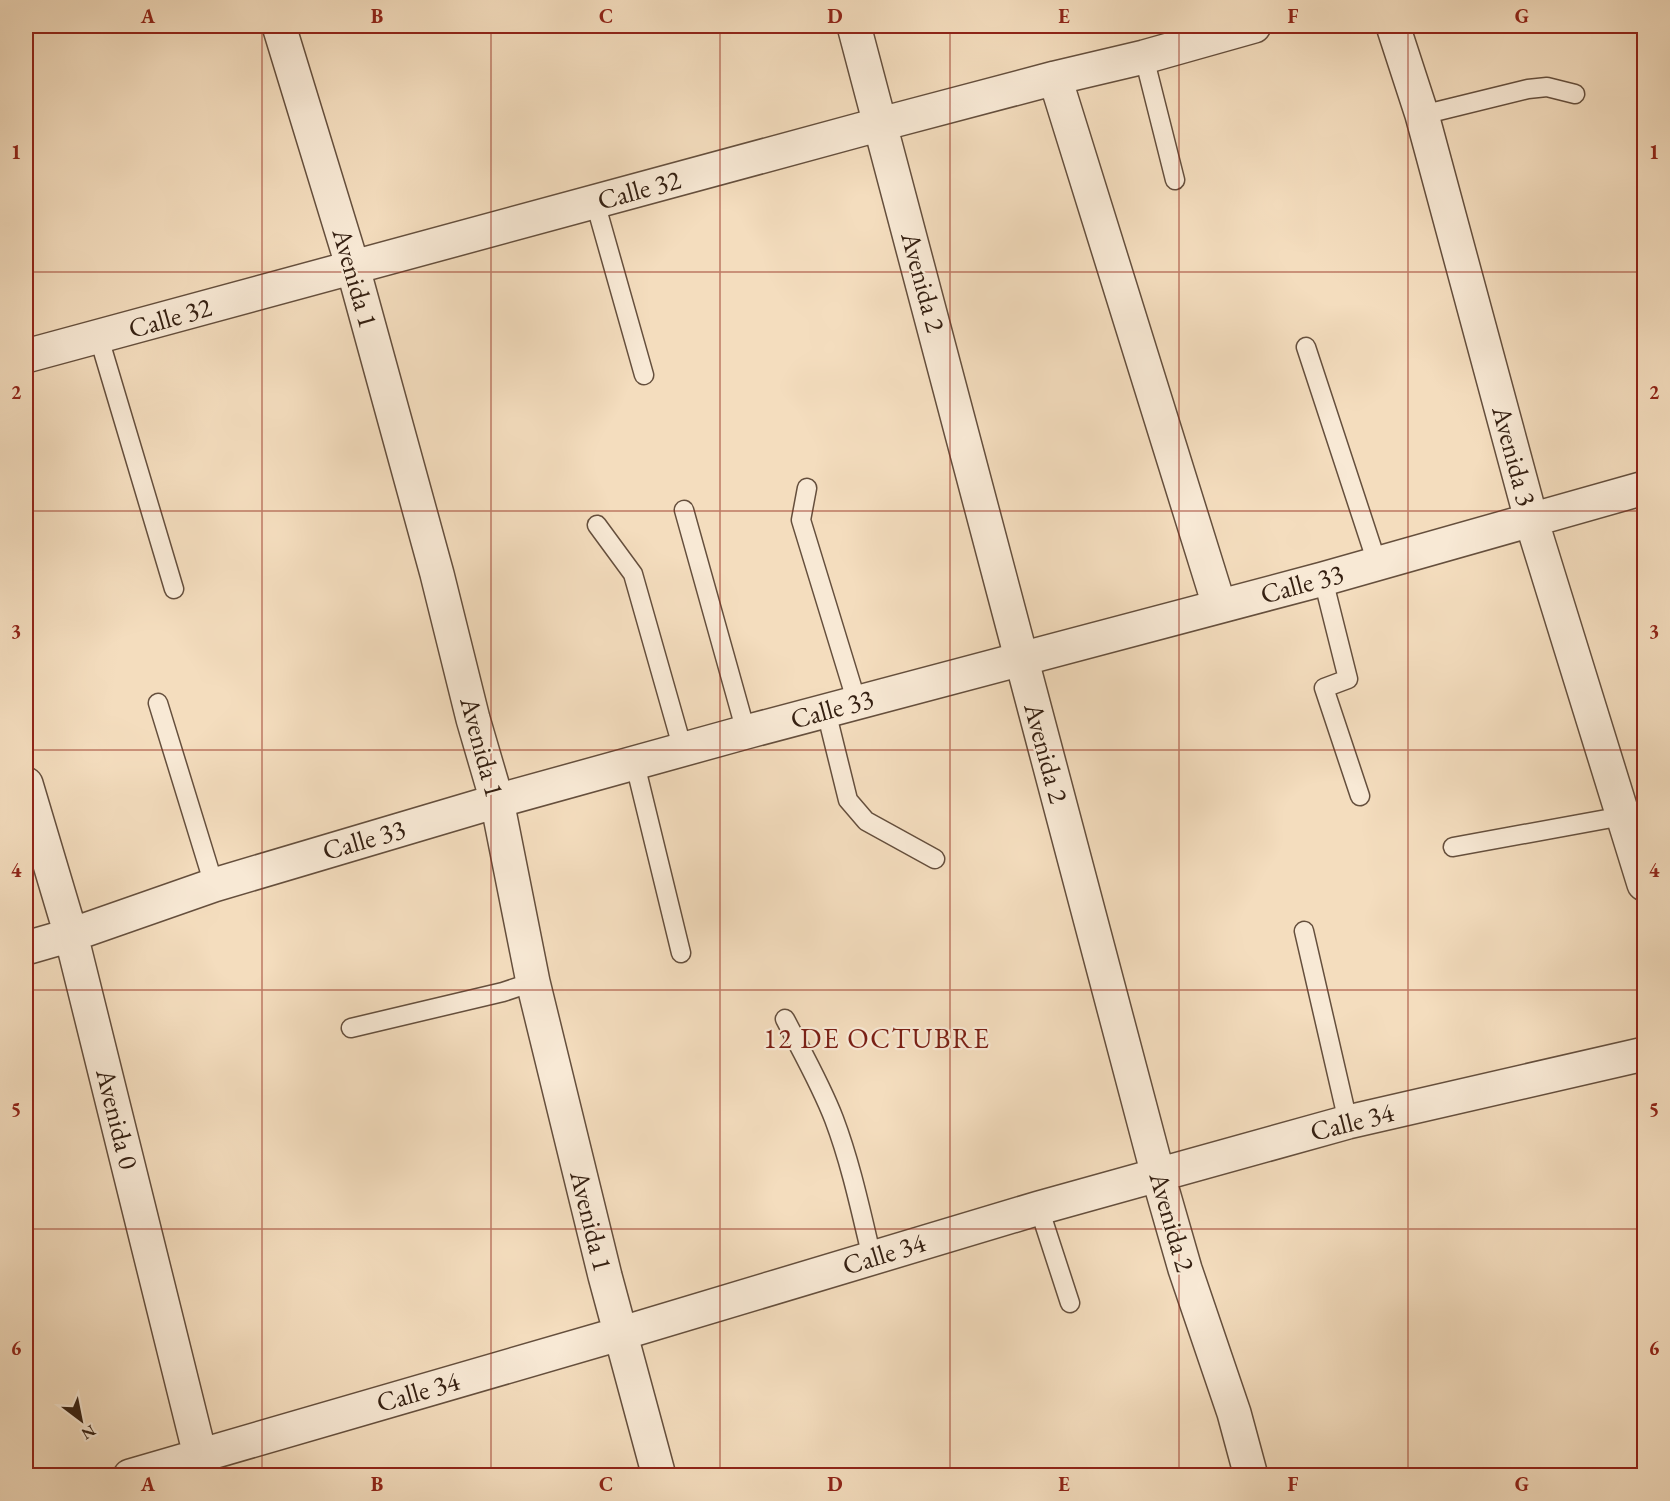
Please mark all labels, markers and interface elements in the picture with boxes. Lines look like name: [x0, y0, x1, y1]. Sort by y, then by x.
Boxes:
text: A: [140, 3, 156, 29]
text: B: [371, 3, 383, 29]
text: C: [599, 3, 613, 29]
text: D: [827, 3, 843, 29]
text: E: [1058, 3, 1070, 29]
text: F: [1288, 3, 1299, 29]
text: G: [1515, 3, 1529, 29]
text: 1: [11, 139, 21, 165]
text: 1: [1649, 139, 1659, 165]
street label: Calle 32: [593, 162, 684, 217]
street label: Avenida 1: [324, 223, 386, 332]
street label: Avenida 2: [893, 227, 954, 336]
street label: Calle 32: [124, 289, 215, 346]
text: 2: [11, 379, 22, 405]
text: 2: [1649, 379, 1660, 405]
street label: Avenida 3: [1484, 401, 1545, 510]
street label: Calle 33: [1256, 556, 1347, 611]
text: 3: [11, 618, 21, 644]
text: 3: [1649, 618, 1659, 644]
street label: Calle 33: [786, 681, 877, 736]
street label: Avenida 1: [452, 692, 513, 801]
street label: Avenida 2: [1016, 698, 1077, 807]
street label: Calle 33: [318, 811, 409, 868]
text: 4: [11, 857, 22, 883]
text: 4: [1649, 857, 1660, 883]
district label: 12 DE OCTUBRE: [763, 1020, 991, 1056]
street label: Avenida 0: [88, 1064, 147, 1173]
street label: Calle 34: [1307, 1094, 1398, 1149]
text: 5: [11, 1096, 21, 1122]
text: 5: [1649, 1096, 1659, 1122]
street label: Avenida 1: [562, 1166, 621, 1275]
street label: Avenida 2: [1141, 1167, 1203, 1276]
street label: Calle 34: [838, 1224, 930, 1283]
text: 6: [11, 1335, 22, 1361]
text: 6: [1649, 1335, 1660, 1361]
street label: Calle 34: [372, 1363, 464, 1420]
north arrow: [51, 1390, 111, 1450]
text: N: [78, 1420, 100, 1445]
text: A: [140, 1471, 156, 1497]
text: B: [371, 1471, 383, 1497]
text: C: [599, 1471, 613, 1497]
text: D: [827, 1471, 843, 1497]
text: E: [1058, 1471, 1070, 1497]
text: F: [1288, 1471, 1299, 1497]
text: G: [1515, 1471, 1529, 1497]

